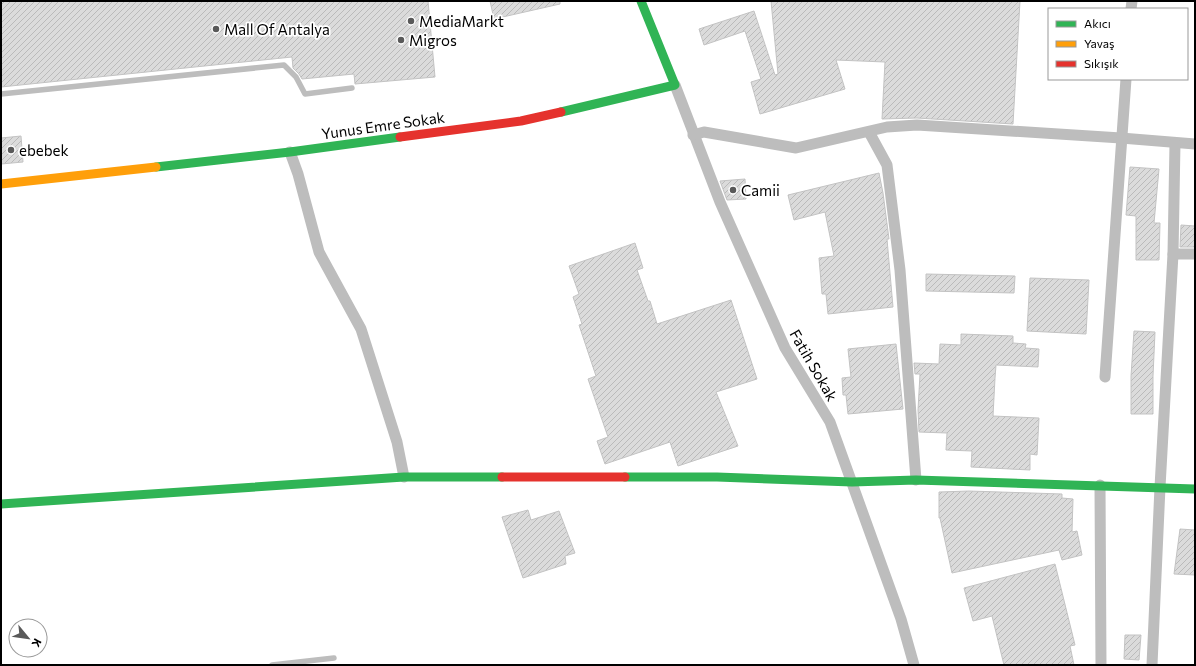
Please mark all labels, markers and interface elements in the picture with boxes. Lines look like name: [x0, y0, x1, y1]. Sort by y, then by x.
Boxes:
legend: [1048, 8, 1188, 80]
place label: MediaMarkt: [419, 12, 504, 30]
marker: MediaMarkt: [406, 16, 416, 26]
text: Akıcı: [1084, 16, 1111, 30]
place label: Mall Of Antalya: [224, 20, 330, 38]
marker: Mall Of Antalya: [211, 24, 221, 34]
place label: Migros: [409, 31, 457, 49]
marker: Migros: [396, 35, 406, 45]
text: Yavaş: [1084, 36, 1115, 50]
text: Sıkışık: [1084, 56, 1119, 70]
street label: Yunus Emre Sokak: [320, 107, 446, 143]
place label: ebebek: [19, 141, 69, 159]
marker: ebebek: [6, 145, 16, 155]
place label: Camii: [741, 181, 780, 199]
marker: Camii: [728, 185, 738, 195]
street label: Fatih Sokak: [786, 326, 842, 404]
north arrow: [8, 618, 48, 658]
text: K: [29, 637, 45, 650]

